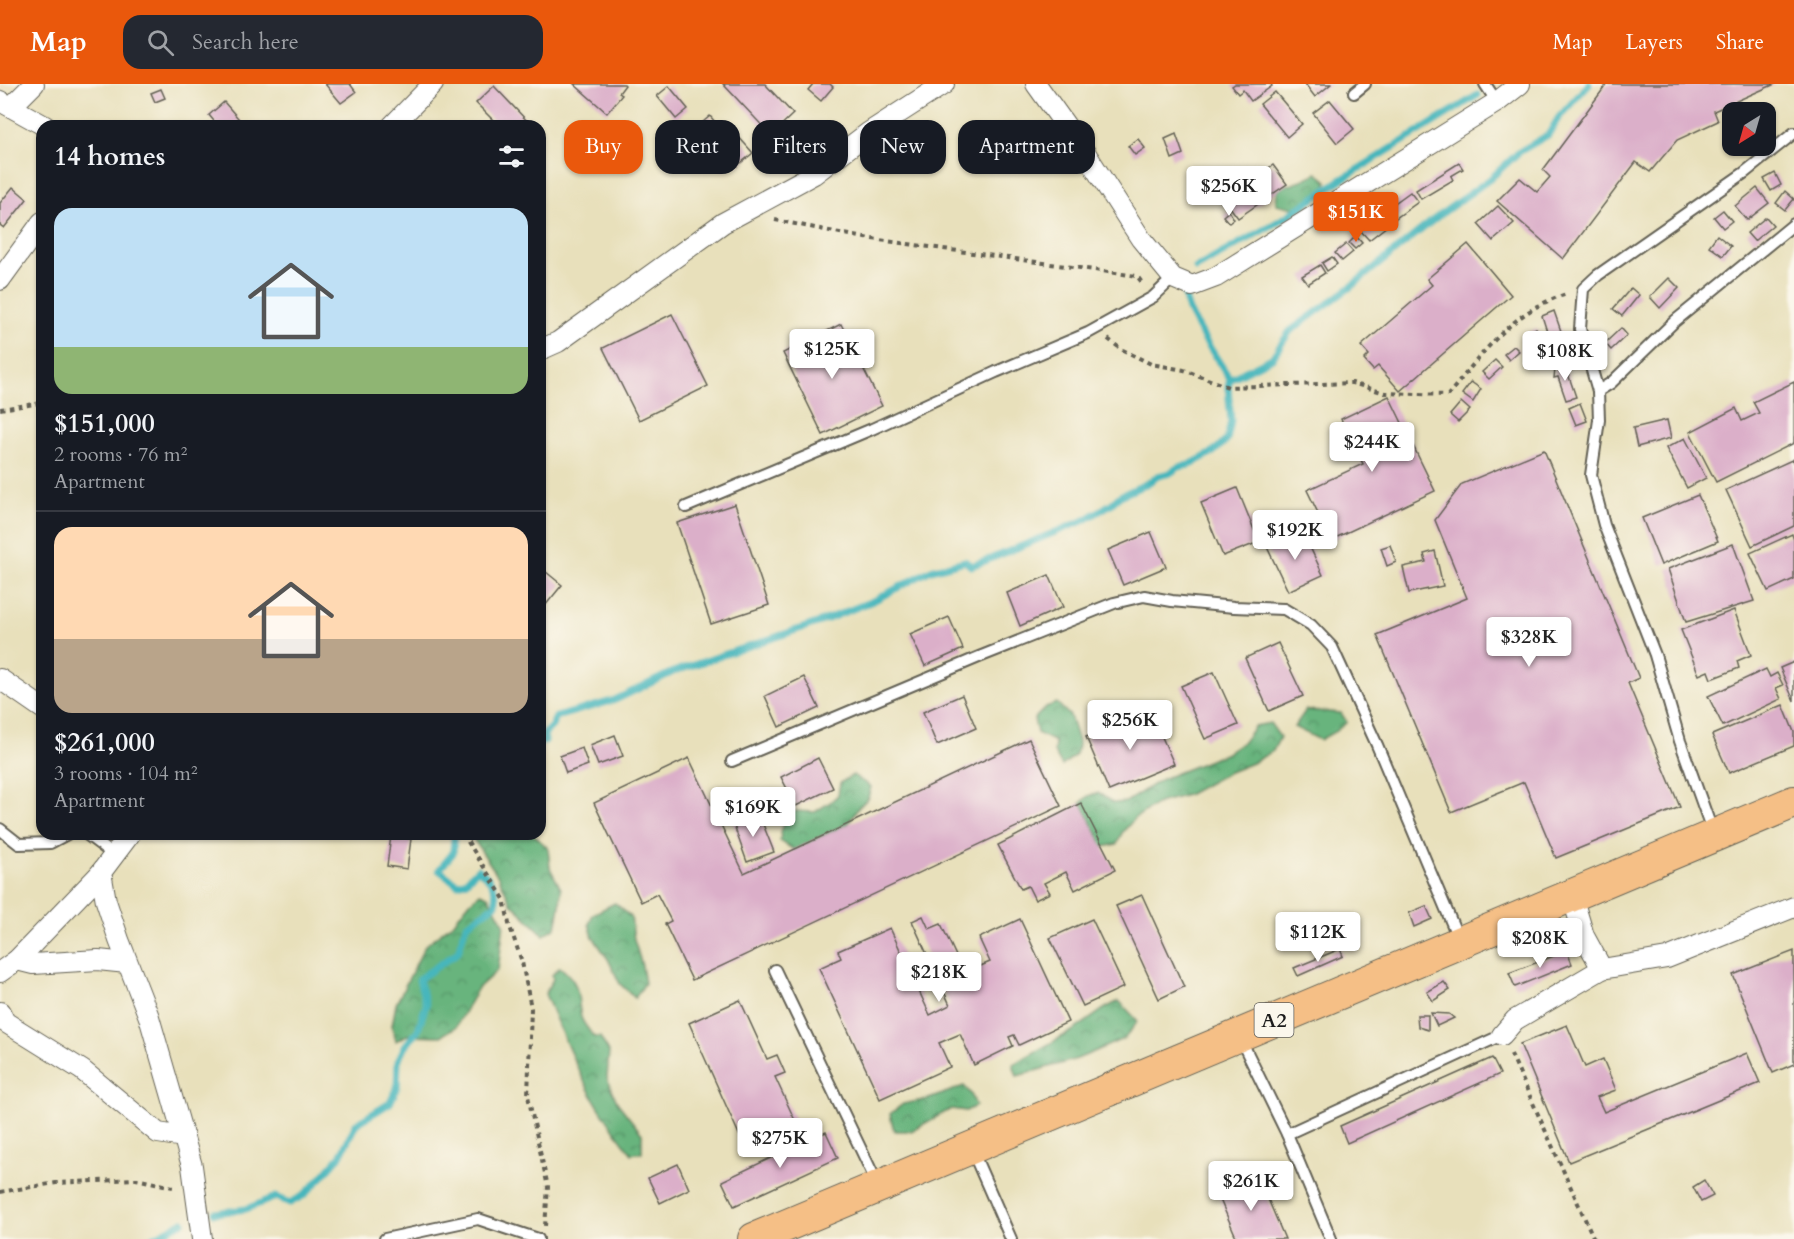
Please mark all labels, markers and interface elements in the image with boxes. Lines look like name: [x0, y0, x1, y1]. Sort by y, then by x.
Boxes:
search box: [123, 15, 543, 69]
text: Map: [30, 23, 87, 61]
icon: search: [144, 26, 177, 59]
text: Search here: [192, 27, 299, 57]
text: Map: [1553, 28, 1593, 57]
text: Layers: [1626, 28, 1683, 57]
text: Share: [1716, 28, 1764, 57]
north arrow: [1722, 102, 1776, 156]
map controls: [1722, 102, 1776, 156]
chip: Buy: [564, 120, 643, 174]
chip: Rent: [655, 120, 740, 174]
chip: Filters: [752, 120, 848, 174]
chip: New: [860, 120, 946, 174]
chip: Apartment: [958, 120, 1095, 174]
text: 14 homes: [54, 139, 165, 174]
icon: filters: [495, 140, 528, 173]
pin: $256K: [1187, 166, 1271, 217]
text: $256K: [1200, 172, 1258, 199]
pin: $151K: [1314, 192, 1398, 243]
text: $151K: [1327, 198, 1385, 225]
icon: home: [237, 247, 345, 355]
pin: $125K: [790, 329, 874, 380]
pin: $108K: [1523, 331, 1607, 382]
text: $125K: [803, 335, 861, 362]
text: $108K: [1536, 337, 1594, 364]
text: $151,000: [54, 406, 155, 441]
pin: $244K: [1330, 422, 1414, 473]
text: $244K: [1343, 428, 1401, 455]
text: 2 rooms · 76 m²: [54, 441, 187, 468]
text: Apartment: [54, 468, 145, 495]
pin: $192K: [1253, 510, 1337, 561]
text: $192K: [1266, 516, 1324, 543]
icon: home: [237, 566, 345, 674]
pin: $328K: [1487, 617, 1571, 668]
text: $328K: [1500, 623, 1558, 650]
pin: $256K: [1088, 700, 1172, 751]
text: $256K: [1101, 706, 1159, 733]
text: $261,000: [54, 725, 155, 760]
text: 3 rooms · 104 m²: [54, 760, 198, 787]
text: Apartment: [54, 787, 145, 814]
pin: $169K: [711, 787, 795, 838]
text: $169K: [724, 793, 782, 820]
pin: $112K: [1276, 912, 1360, 963]
text: $112K: [1289, 918, 1347, 945]
pin: $208K: [1498, 918, 1582, 969]
text: $208K: [1511, 924, 1569, 951]
pin: $218K: [897, 952, 981, 1003]
text: $218K: [910, 958, 968, 985]
road number: A2: [1254, 1003, 1294, 1037]
pin: $275K: [738, 1118, 822, 1169]
text: $275K: [751, 1124, 809, 1151]
pin: $261K: [1209, 1161, 1293, 1212]
text: $261K: [1222, 1167, 1280, 1194]

